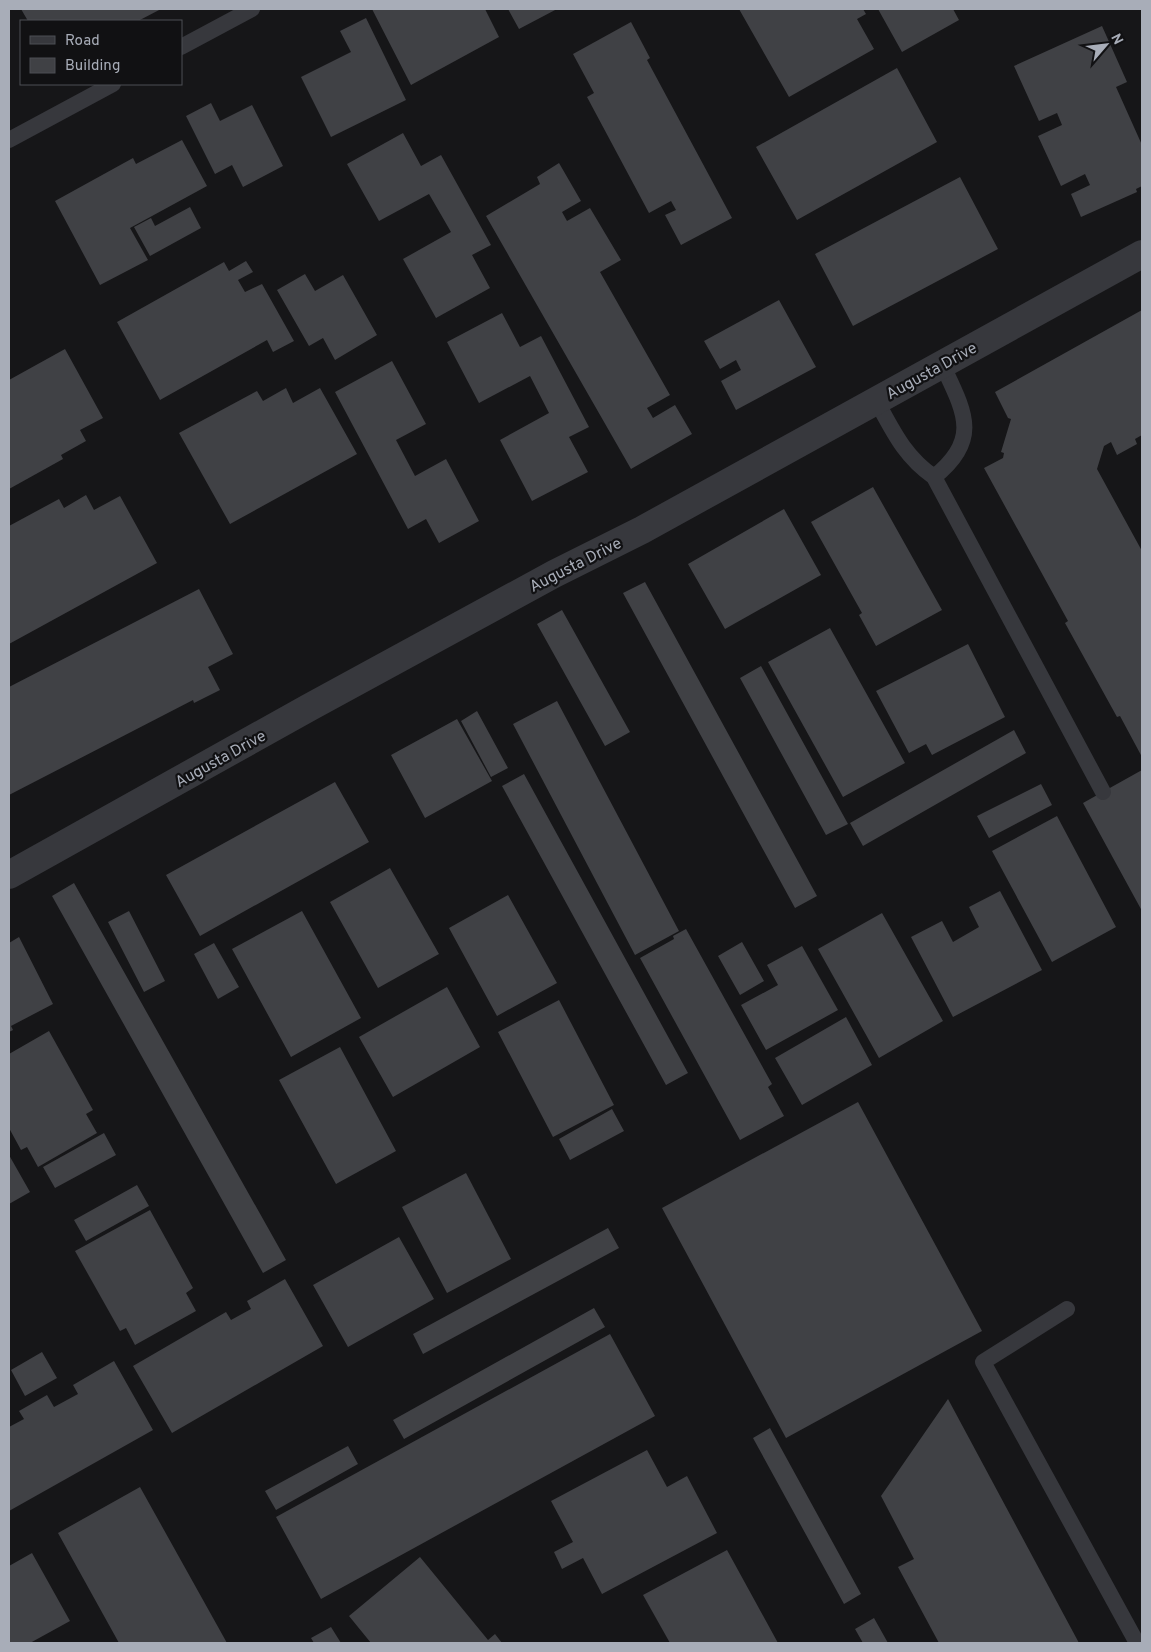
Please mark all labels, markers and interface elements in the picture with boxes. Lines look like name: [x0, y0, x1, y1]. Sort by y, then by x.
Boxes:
legend: [20, 20, 182, 85]
north arrow: [1081, 20, 1131, 70]
text: N: [1106, 31, 1126, 48]
text: Road: [65, 32, 100, 51]
text: Building: [65, 57, 120, 76]
street label: Augusta Drive: [883, 339, 981, 405]
street label: Augusta Drive: [526, 534, 625, 598]
street label: Augusta Drive: [172, 727, 270, 793]

